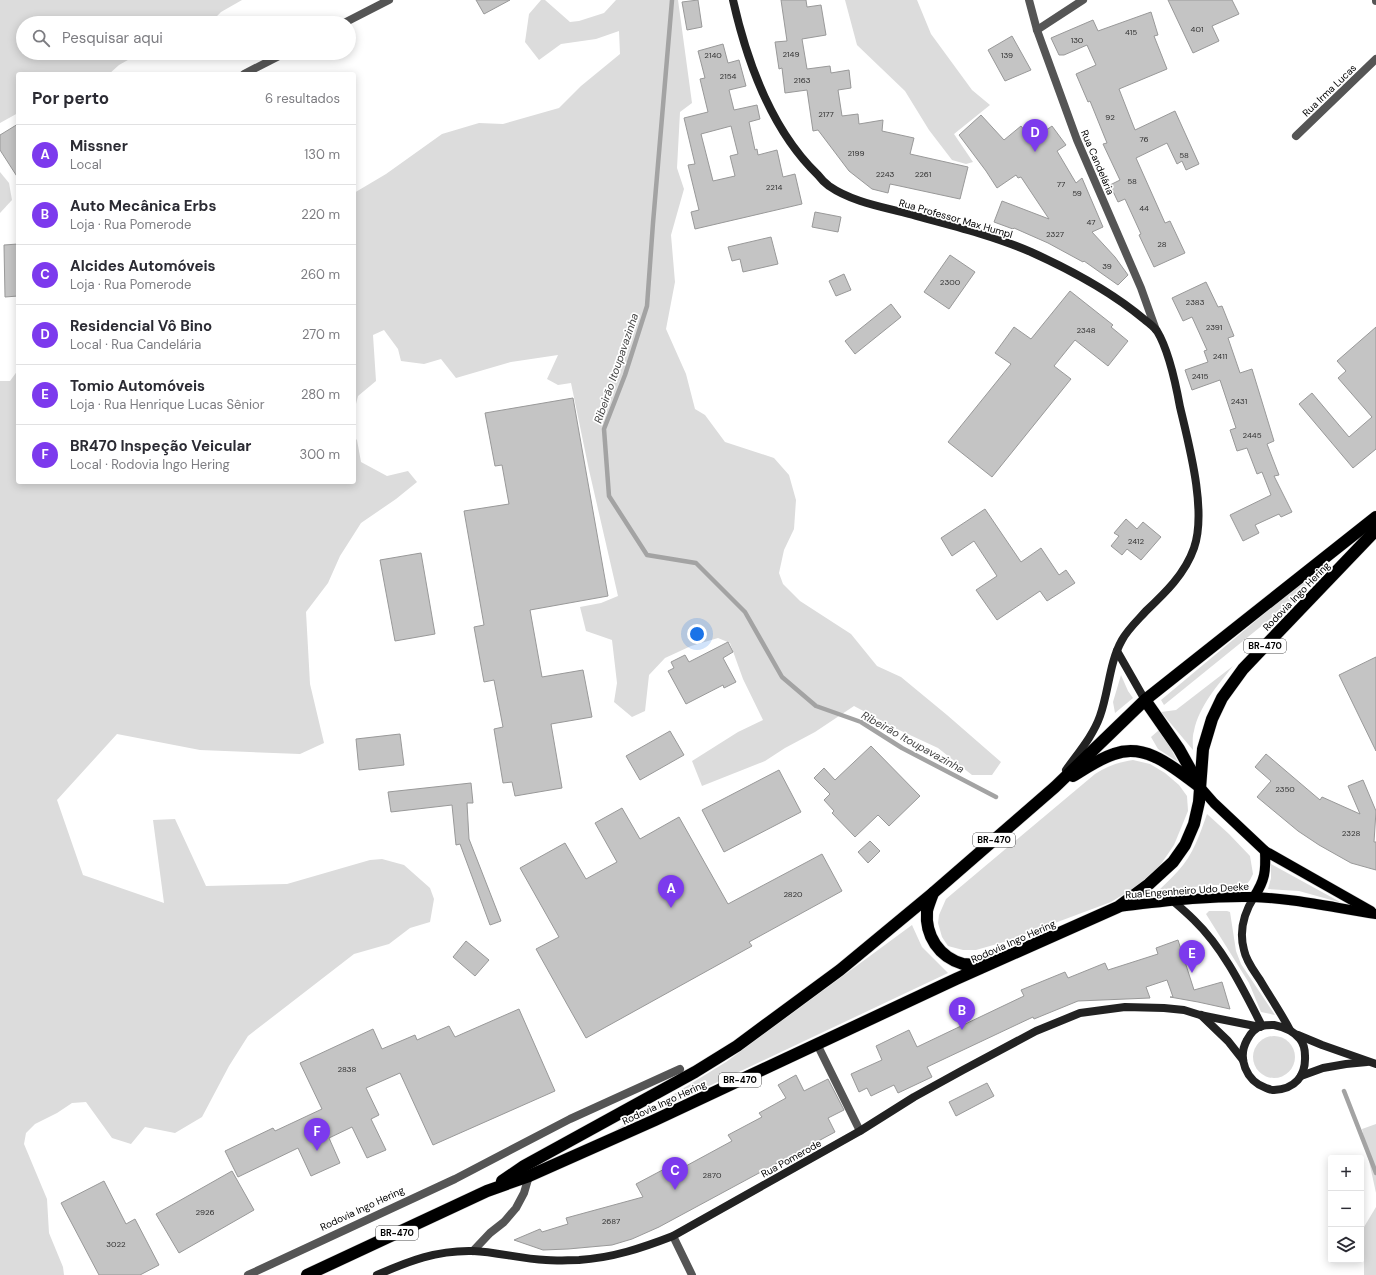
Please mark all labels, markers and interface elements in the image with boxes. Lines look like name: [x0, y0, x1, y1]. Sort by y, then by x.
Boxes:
search box: [16, 16, 356, 60]
house number: 401: [1191, 24, 1203, 34]
icon: search: [30, 27, 52, 49]
house number: 415: [1125, 27, 1137, 37]
text: Pesquisar aqui: [62, 28, 163, 48]
house number: 130: [1071, 35, 1084, 45]
house number: 2149: [783, 49, 799, 59]
house number: 2140: [704, 50, 722, 60]
house number: 139: [1001, 50, 1013, 60]
street label: Rua Irma Lucas: [1300, 61, 1359, 119]
house number: 2154: [720, 71, 737, 81]
house number: 2163: [794, 75, 811, 85]
text: Por perto: [32, 87, 109, 109]
text: 6 resultados: [265, 90, 340, 107]
house number: 2177: [818, 109, 834, 119]
house number: 92: [1105, 112, 1115, 122]
pin: D: [1022, 119, 1048, 152]
street label: Rua Candelária: [1078, 128, 1117, 197]
house number: 76: [1139, 134, 1149, 144]
text: Missner: [70, 136, 128, 156]
text: A: [40, 146, 50, 163]
text: 130 m: [304, 146, 340, 163]
house number: 2199: [847, 148, 865, 158]
house number: 58: [1179, 150, 1189, 160]
text: Local: [70, 156, 102, 173]
house number: 2243: [876, 169, 895, 179]
house number: 2261: [915, 169, 931, 179]
house number: 58: [1127, 176, 1137, 186]
house number: 77: [1057, 179, 1065, 189]
house number: 2214: [766, 182, 782, 192]
house number: 59: [1072, 188, 1082, 198]
text: Auto Mecânica Erbs: [70, 196, 216, 216]
street label: Rua Professor Max Humpl: [898, 196, 1014, 241]
house number: 44: [1139, 203, 1149, 213]
text: B: [41, 206, 49, 223]
text: 220 m: [301, 206, 340, 223]
text: Loja · Rua Pomerode: [70, 216, 191, 233]
house number: 47: [1086, 217, 1096, 227]
house number: 2327: [1046, 229, 1064, 239]
house number: 28: [1157, 239, 1167, 249]
text: Alcides Automóveis: [70, 256, 216, 276]
house number: 39: [1102, 261, 1112, 271]
text: C: [40, 266, 50, 283]
text: 260 m: [300, 266, 340, 283]
text: Loja · Rua Pomerode: [70, 276, 191, 293]
house number: 2300: [940, 277, 961, 287]
house number: 2383: [1186, 297, 1205, 307]
water label: Ribeirão Itoupavazinha: [591, 311, 641, 425]
text: Residencial Vô Bino: [70, 316, 212, 336]
house number: 2391: [1206, 322, 1222, 332]
house number: 2348: [1076, 325, 1096, 335]
text: D: [40, 326, 50, 343]
text: 270 m: [302, 326, 340, 343]
text: Local · Rua Candelária: [70, 336, 201, 353]
house number: 2411: [1213, 351, 1227, 361]
house number: 2415: [1192, 371, 1208, 381]
text: Tomio Automóveis: [70, 376, 205, 396]
text: E: [41, 386, 49, 403]
text: 280 m: [301, 386, 340, 403]
text: Loja · Rua Henrique Lucas Sênior: [70, 396, 265, 413]
house number: 2431: [1231, 396, 1247, 406]
house number: 2445: [1242, 430, 1262, 440]
text: BR470 Inspeção Veicular: [70, 436, 251, 456]
text: F: [41, 446, 49, 463]
text: 300 m: [299, 446, 340, 463]
text: Local · Rodovia Ingo Hering: [70, 456, 230, 473]
house number: 2412: [1128, 536, 1145, 546]
street label: Rodovia Ingo Hering: [1260, 559, 1333, 634]
your location: [687, 624, 707, 644]
road number: BR-470: [1244, 639, 1286, 653]
water label: Ribeirão Itoupavazinha: [859, 708, 967, 776]
house number: 2350: [1275, 784, 1295, 794]
house number: 2328: [1342, 828, 1360, 838]
road number: BR-470: [973, 833, 1015, 847]
pin: A: [658, 875, 684, 908]
street label: Rua Engenheiro Udo Deeke: [1125, 880, 1250, 901]
house number: 2820: [783, 889, 803, 899]
street label: Rodovia Ingo Hering: [969, 917, 1058, 966]
pin: E: [1179, 940, 1205, 973]
pin: B: [949, 997, 975, 1030]
house number: 2838: [338, 1064, 357, 1074]
road number: BR-470: [719, 1073, 761, 1087]
street label: Rodovia Ingo Hering: [620, 1077, 709, 1128]
pin: F: [304, 1118, 330, 1151]
street label: Rua Pomerode: [759, 1136, 824, 1180]
map controls: [1328, 1155, 1364, 1263]
button: +: [1328, 1155, 1364, 1191]
pin: C: [662, 1157, 688, 1190]
house number: 2870: [703, 1170, 722, 1180]
street label: Rodovia Ingo Hering: [318, 1183, 407, 1234]
button: −: [1328, 1191, 1364, 1227]
house number: 2926: [195, 1207, 215, 1217]
house number: 2687: [602, 1216, 620, 1226]
road number: BR-470: [376, 1226, 418, 1240]
button: layers: [1328, 1227, 1364, 1263]
house number: 3022: [106, 1239, 126, 1249]

